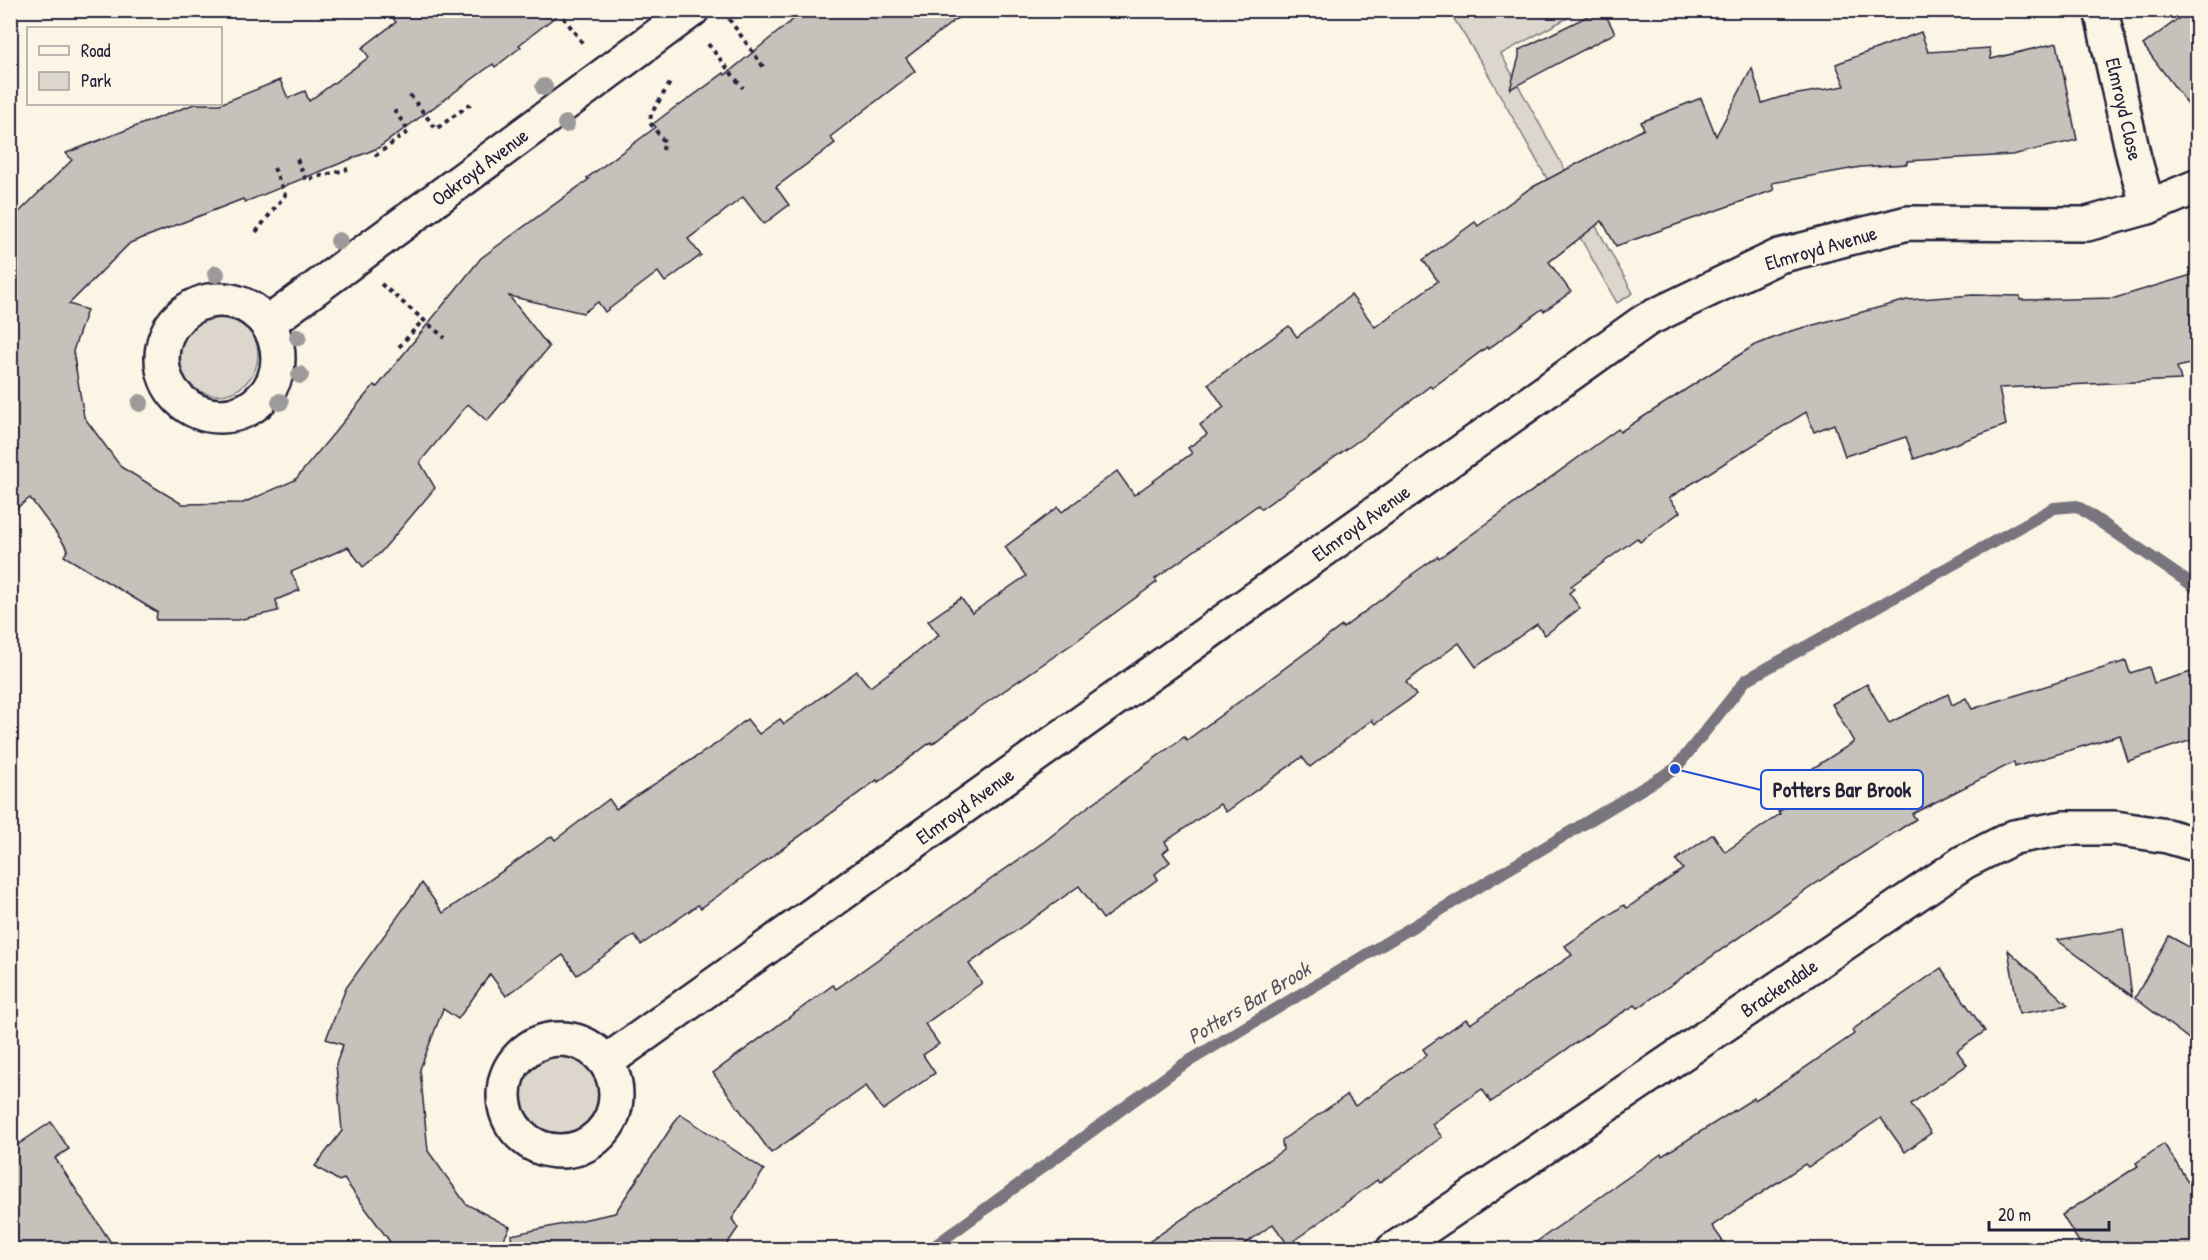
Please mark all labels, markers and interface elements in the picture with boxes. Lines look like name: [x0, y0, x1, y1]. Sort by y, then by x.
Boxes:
legend: [27, 27, 222, 105]
text: Road: [81, 38, 111, 63]
street label: Elmroyd Close: [2100, 55, 2149, 163]
text: Park: [81, 68, 112, 93]
street label: Oakroyd Avenue: [426, 121, 534, 212]
street label: Elmroyd Avenue: [1762, 219, 1880, 276]
street label: Elmroyd Avenue: [1306, 478, 1415, 567]
street label: Elmroyd Avenue: [910, 761, 1019, 850]
callout: Potters Bar Brook: [1761, 770, 1923, 809]
text: Potters Bar Brook: [1773, 775, 1912, 804]
street label: Brackendale: [1735, 952, 1823, 1023]
water label: Potters Bar Brook: [1182, 953, 1318, 1051]
scale bar: [1989, 1194, 2109, 1232]
text: 20 m: [1998, 1202, 2031, 1227]

